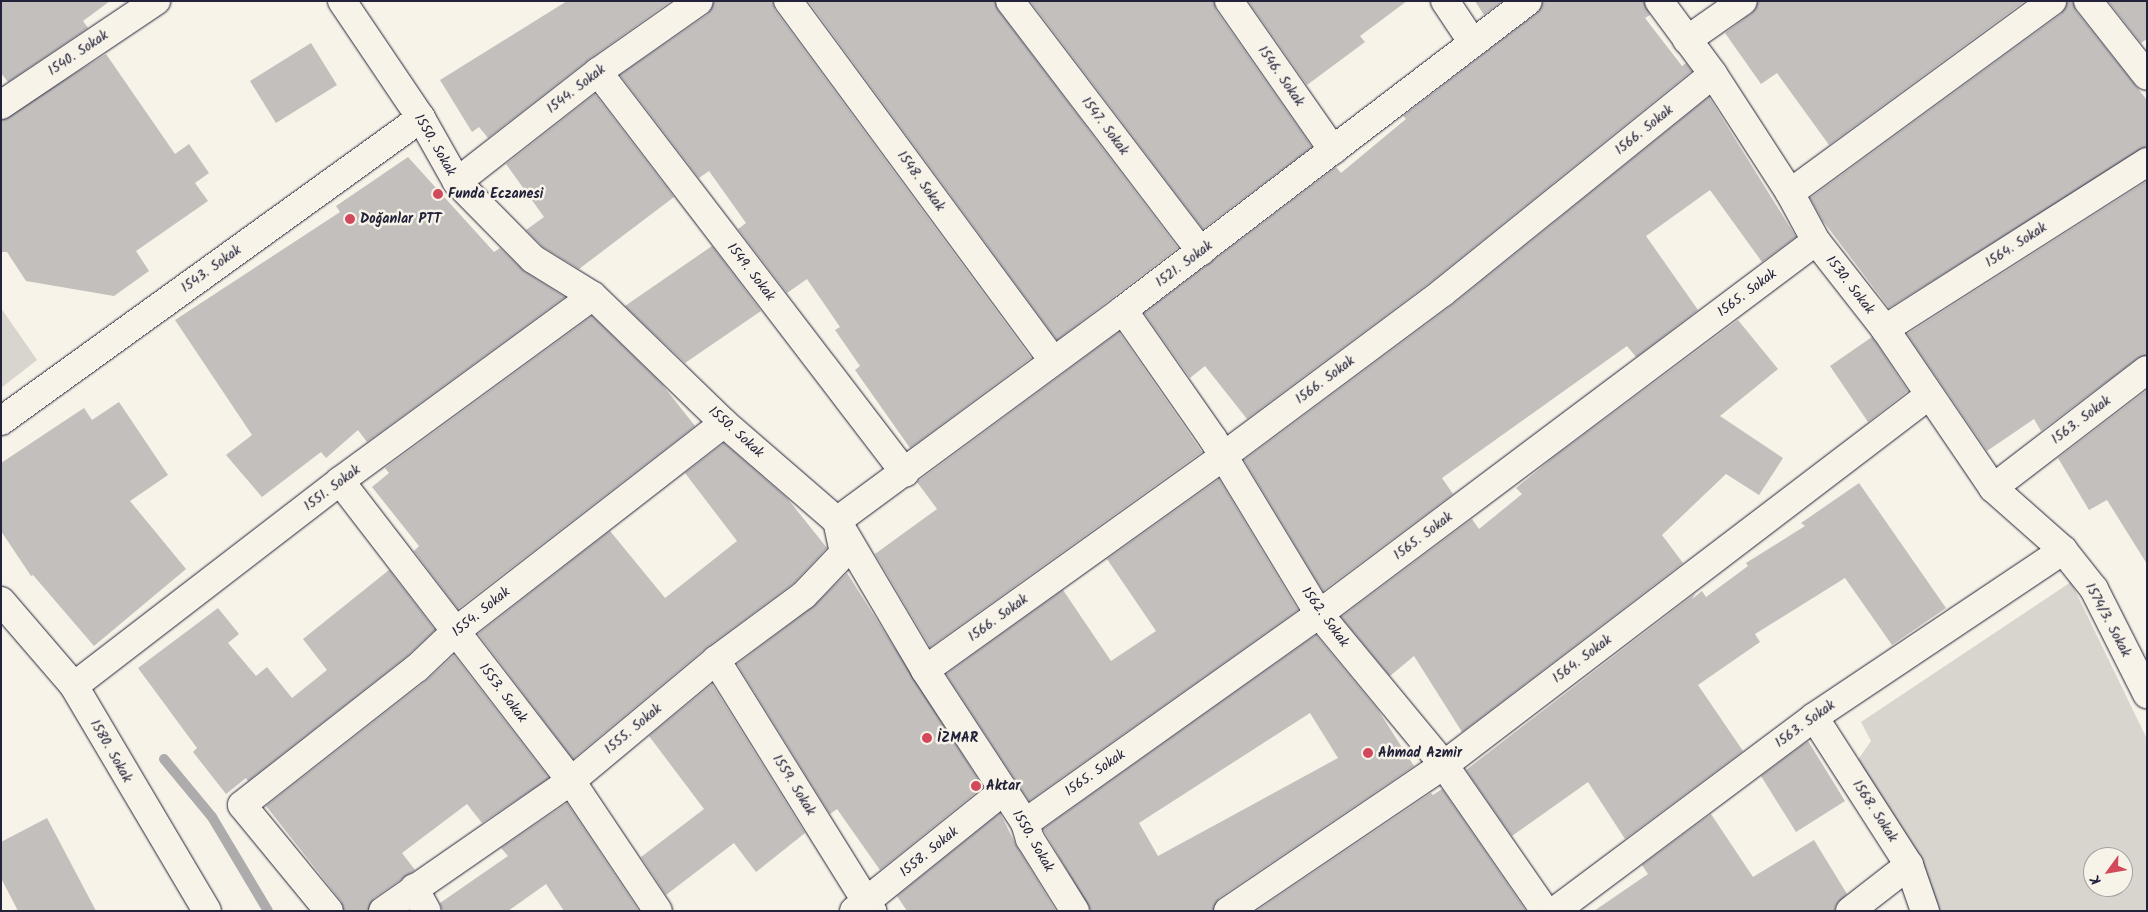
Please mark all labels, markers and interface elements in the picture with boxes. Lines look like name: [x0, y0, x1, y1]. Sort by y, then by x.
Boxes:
street label: 1540. Sokak: [45, 27, 111, 79]
street label: 1546. Sokak: [1254, 43, 1308, 109]
street label: 1544. Sokak: [543, 61, 609, 117]
street label: 1547. Sokak: [1078, 94, 1132, 158]
street label: 1566. Sokak: [1612, 101, 1676, 159]
street label: 1550. Sokak: [411, 111, 459, 179]
street label: 1548. Sokak: [893, 148, 949, 214]
place label: Funda Eczanesi: [448, 186, 543, 202]
marker: Funda Eczanesi: [432, 188, 444, 200]
place label: Doğanlar PTT: [360, 211, 441, 227]
marker: Doğanlar PTT: [344, 213, 356, 225]
street label: 1564. Sokak: [1982, 219, 2050, 271]
street label: 1521. Sokak: [1152, 237, 1216, 291]
street label: 1549. Sokak: [723, 240, 779, 304]
street label: 1543. Sokak: [178, 242, 244, 296]
street label: 1530. Sokak: [1822, 253, 1878, 317]
street label: 1565. Sokak: [1714, 265, 1780, 321]
street label: 1566. Sokak: [1292, 352, 1358, 408]
street label: 1563. Sokak: [2048, 392, 2114, 448]
street label: 1550. Sokak: [705, 403, 767, 461]
street label: 1551. Sokak: [300, 461, 364, 515]
street label: 1565. Sokak: [1390, 508, 1456, 564]
street label: 1574/3. Sokak: [2081, 580, 2135, 660]
street label: 1554. Sokak: [449, 584, 513, 640]
street label: 1562. Sokak: [1298, 584, 1352, 650]
street label: 1566. Sokak: [965, 591, 1031, 645]
street label: 1564. Sokak: [1549, 631, 1615, 687]
street label: 1553. Sokak: [475, 660, 531, 726]
street label: 1563. Sokak: [1772, 697, 1838, 751]
street label: 1555. Sokak: [601, 700, 665, 758]
street label: 1580. Sokak: [86, 717, 136, 785]
place label: İZMAR: [937, 730, 978, 746]
marker: İZMAR: [921, 732, 933, 744]
place label: Ahmad Azmir: [1378, 745, 1462, 761]
street label: 1565. Sokak: [1062, 746, 1128, 800]
marker: Ahmad Azmir: [1362, 747, 1374, 759]
street label: 1559. Sokak: [769, 751, 819, 819]
street label: 1568. Sokak: [1849, 777, 1901, 845]
place label: Aktar: [986, 778, 1020, 794]
marker: Aktar: [970, 780, 982, 792]
street label: 1550. Sokak: [1009, 807, 1057, 875]
street label: 1558. Sokak: [896, 823, 962, 881]
north arrow: [2083, 847, 2133, 897]
text: K: [2085, 870, 2108, 889]

